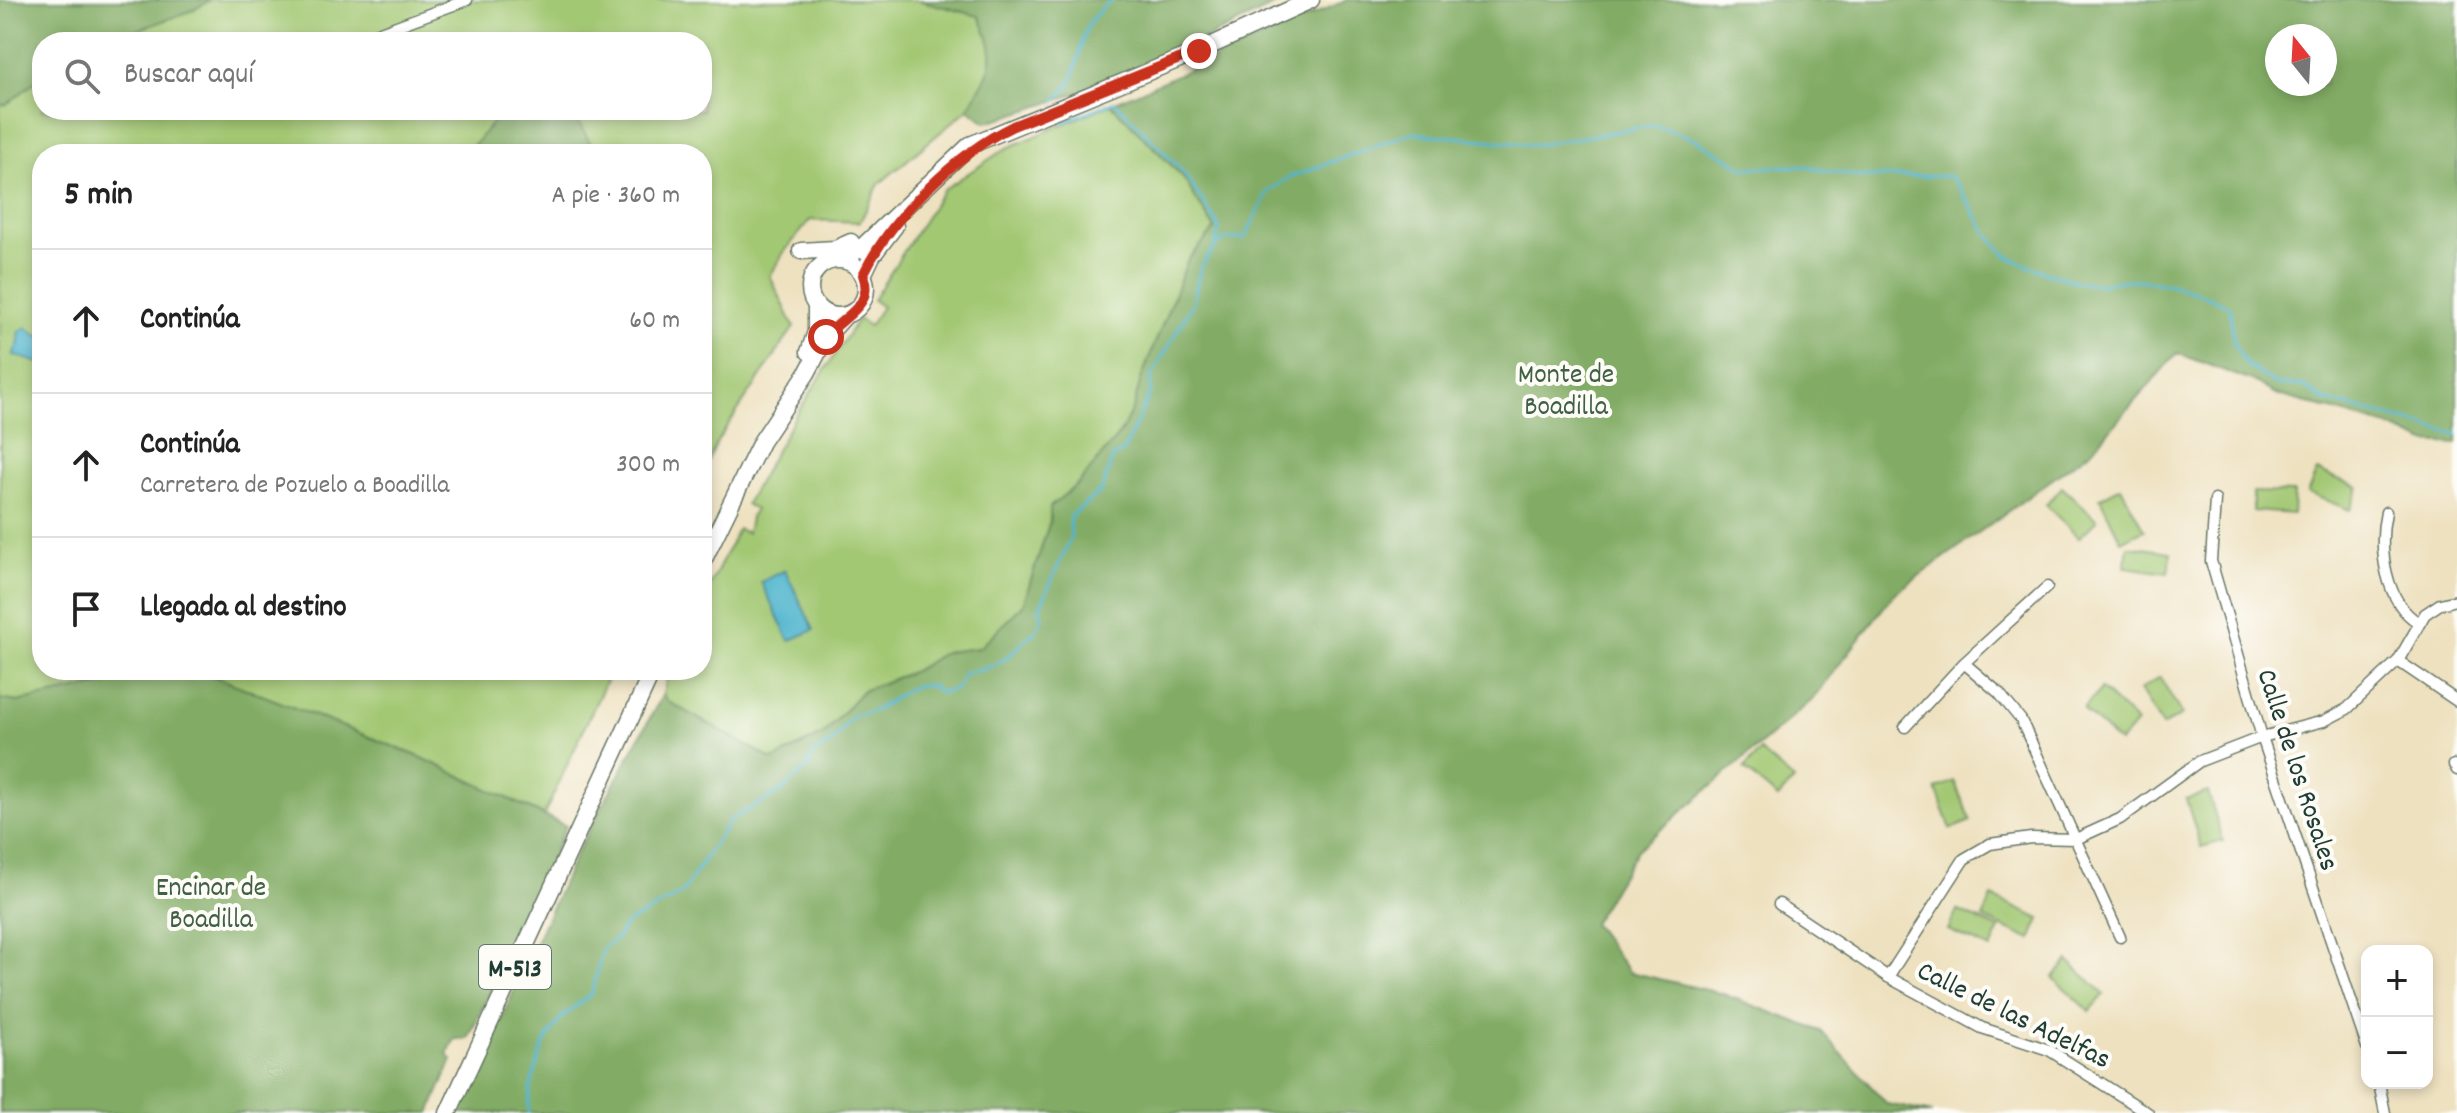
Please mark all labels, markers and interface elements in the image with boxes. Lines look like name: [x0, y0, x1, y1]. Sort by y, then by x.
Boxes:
north arrow: [2265, 24, 2337, 96]
search box: [32, 32, 712, 120]
route end: [1181, 33, 1217, 69]
icon: search: [60, 54, 104, 98]
text: Buscar aquí: [124, 55, 254, 98]
text: 5 min: [64, 172, 133, 221]
text: A pie · 360 m: [552, 178, 680, 215]
icon: ahead: [64, 299, 108, 343]
text: Continúa: [140, 300, 239, 343]
text: 60 m: [629, 303, 680, 340]
route start: [808, 319, 844, 355]
park label: Monte de Boadilla: [1518, 357, 1614, 429]
text: Continúa: [140, 425, 239, 468]
icon: ahead: [64, 443, 108, 487]
text: 300 m: [616, 447, 680, 484]
text: Carretera de Pozuelo a Boadilla: [140, 468, 450, 505]
icon: arrive: [64, 587, 108, 631]
text: Llegada al destino: [140, 588, 347, 631]
street label: Calle de los Rosales: [2244, 664, 2347, 877]
park label: Encinar de Boadilla: [156, 870, 266, 942]
road number: M-513: [479, 945, 551, 989]
map controls: [2361, 945, 2433, 1089]
button: +: [2361, 945, 2433, 1017]
street label: Calle de las Adelfas: [1909, 953, 2116, 1082]
button: −: [2361, 1017, 2433, 1089]

